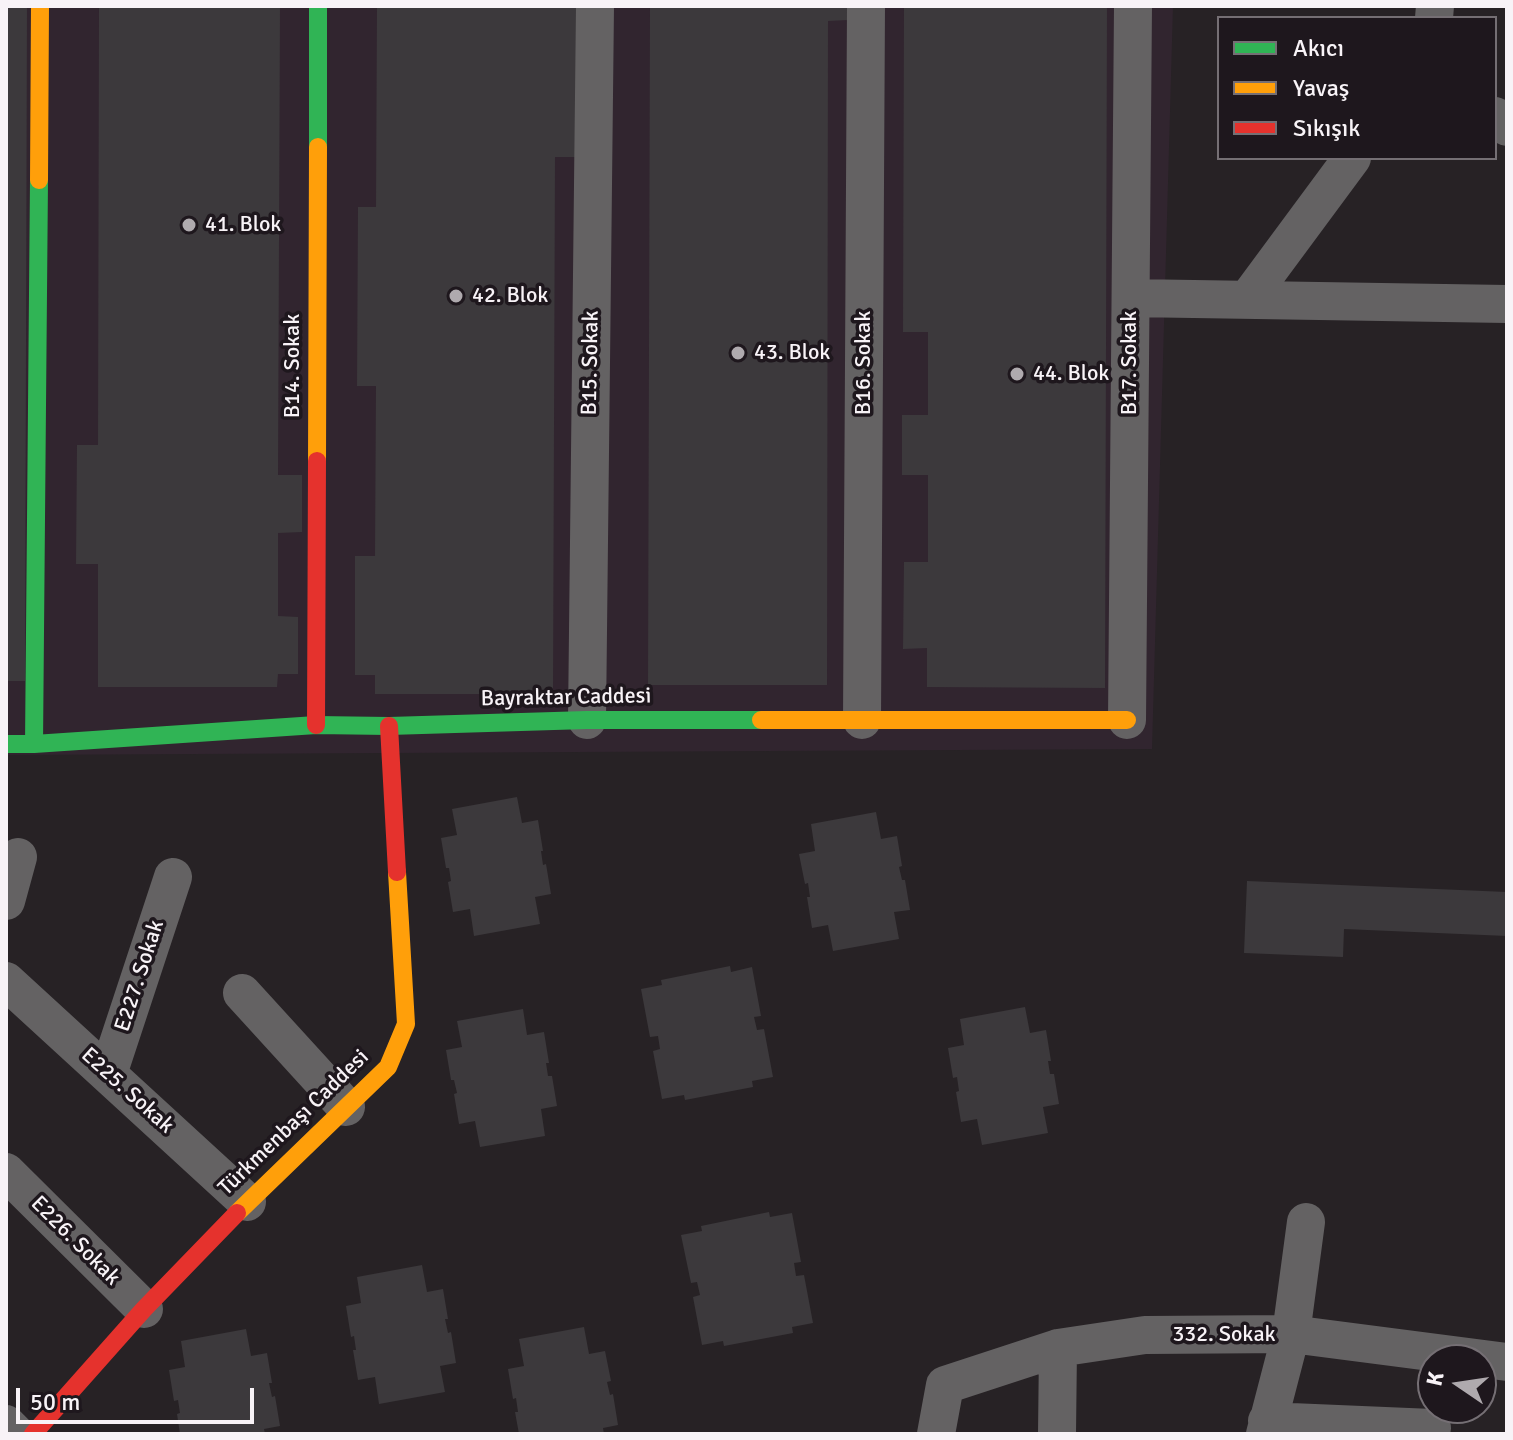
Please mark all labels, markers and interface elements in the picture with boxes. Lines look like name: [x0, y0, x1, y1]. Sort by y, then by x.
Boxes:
legend: [1217, 16, 1497, 160]
text: Akıcı: [1293, 33, 1344, 63]
text: Yavaş: [1293, 73, 1349, 103]
text: Sıkışık: [1293, 113, 1360, 143]
place label: 41. Blok: [205, 212, 281, 238]
marker: 41. Blok: [180, 216, 198, 234]
place label: 42. Blok: [472, 283, 548, 309]
marker: 42. Blok: [447, 287, 465, 305]
street label: B15. Sokak: [577, 310, 605, 416]
street label: B16. Sokak: [851, 311, 877, 415]
street label: B17. Sokak: [1117, 311, 1143, 415]
street label: B14. Sokak: [280, 314, 306, 418]
place label: 43. Blok: [754, 340, 830, 366]
marker: 43. Blok: [729, 344, 747, 362]
place label: 44. Blok: [1033, 361, 1109, 387]
marker: 44. Blok: [1008, 365, 1026, 383]
street label: Bayraktar Caddesi: [481, 683, 651, 713]
street label: E227. Sokak: [110, 917, 170, 1035]
street label: E225. Sokak: [75, 1043, 179, 1139]
street label: Türkmenbaşı Caddesi: [213, 1044, 375, 1202]
street label: E226. Sokak: [25, 1191, 125, 1291]
street label: 332. Sokak: [1172, 1322, 1276, 1348]
north arrow: [1417, 1344, 1497, 1424]
text: K: [1420, 1369, 1450, 1389]
scale bar: [20, 1372, 258, 1422]
text: 50 m: [30, 1387, 80, 1417]

